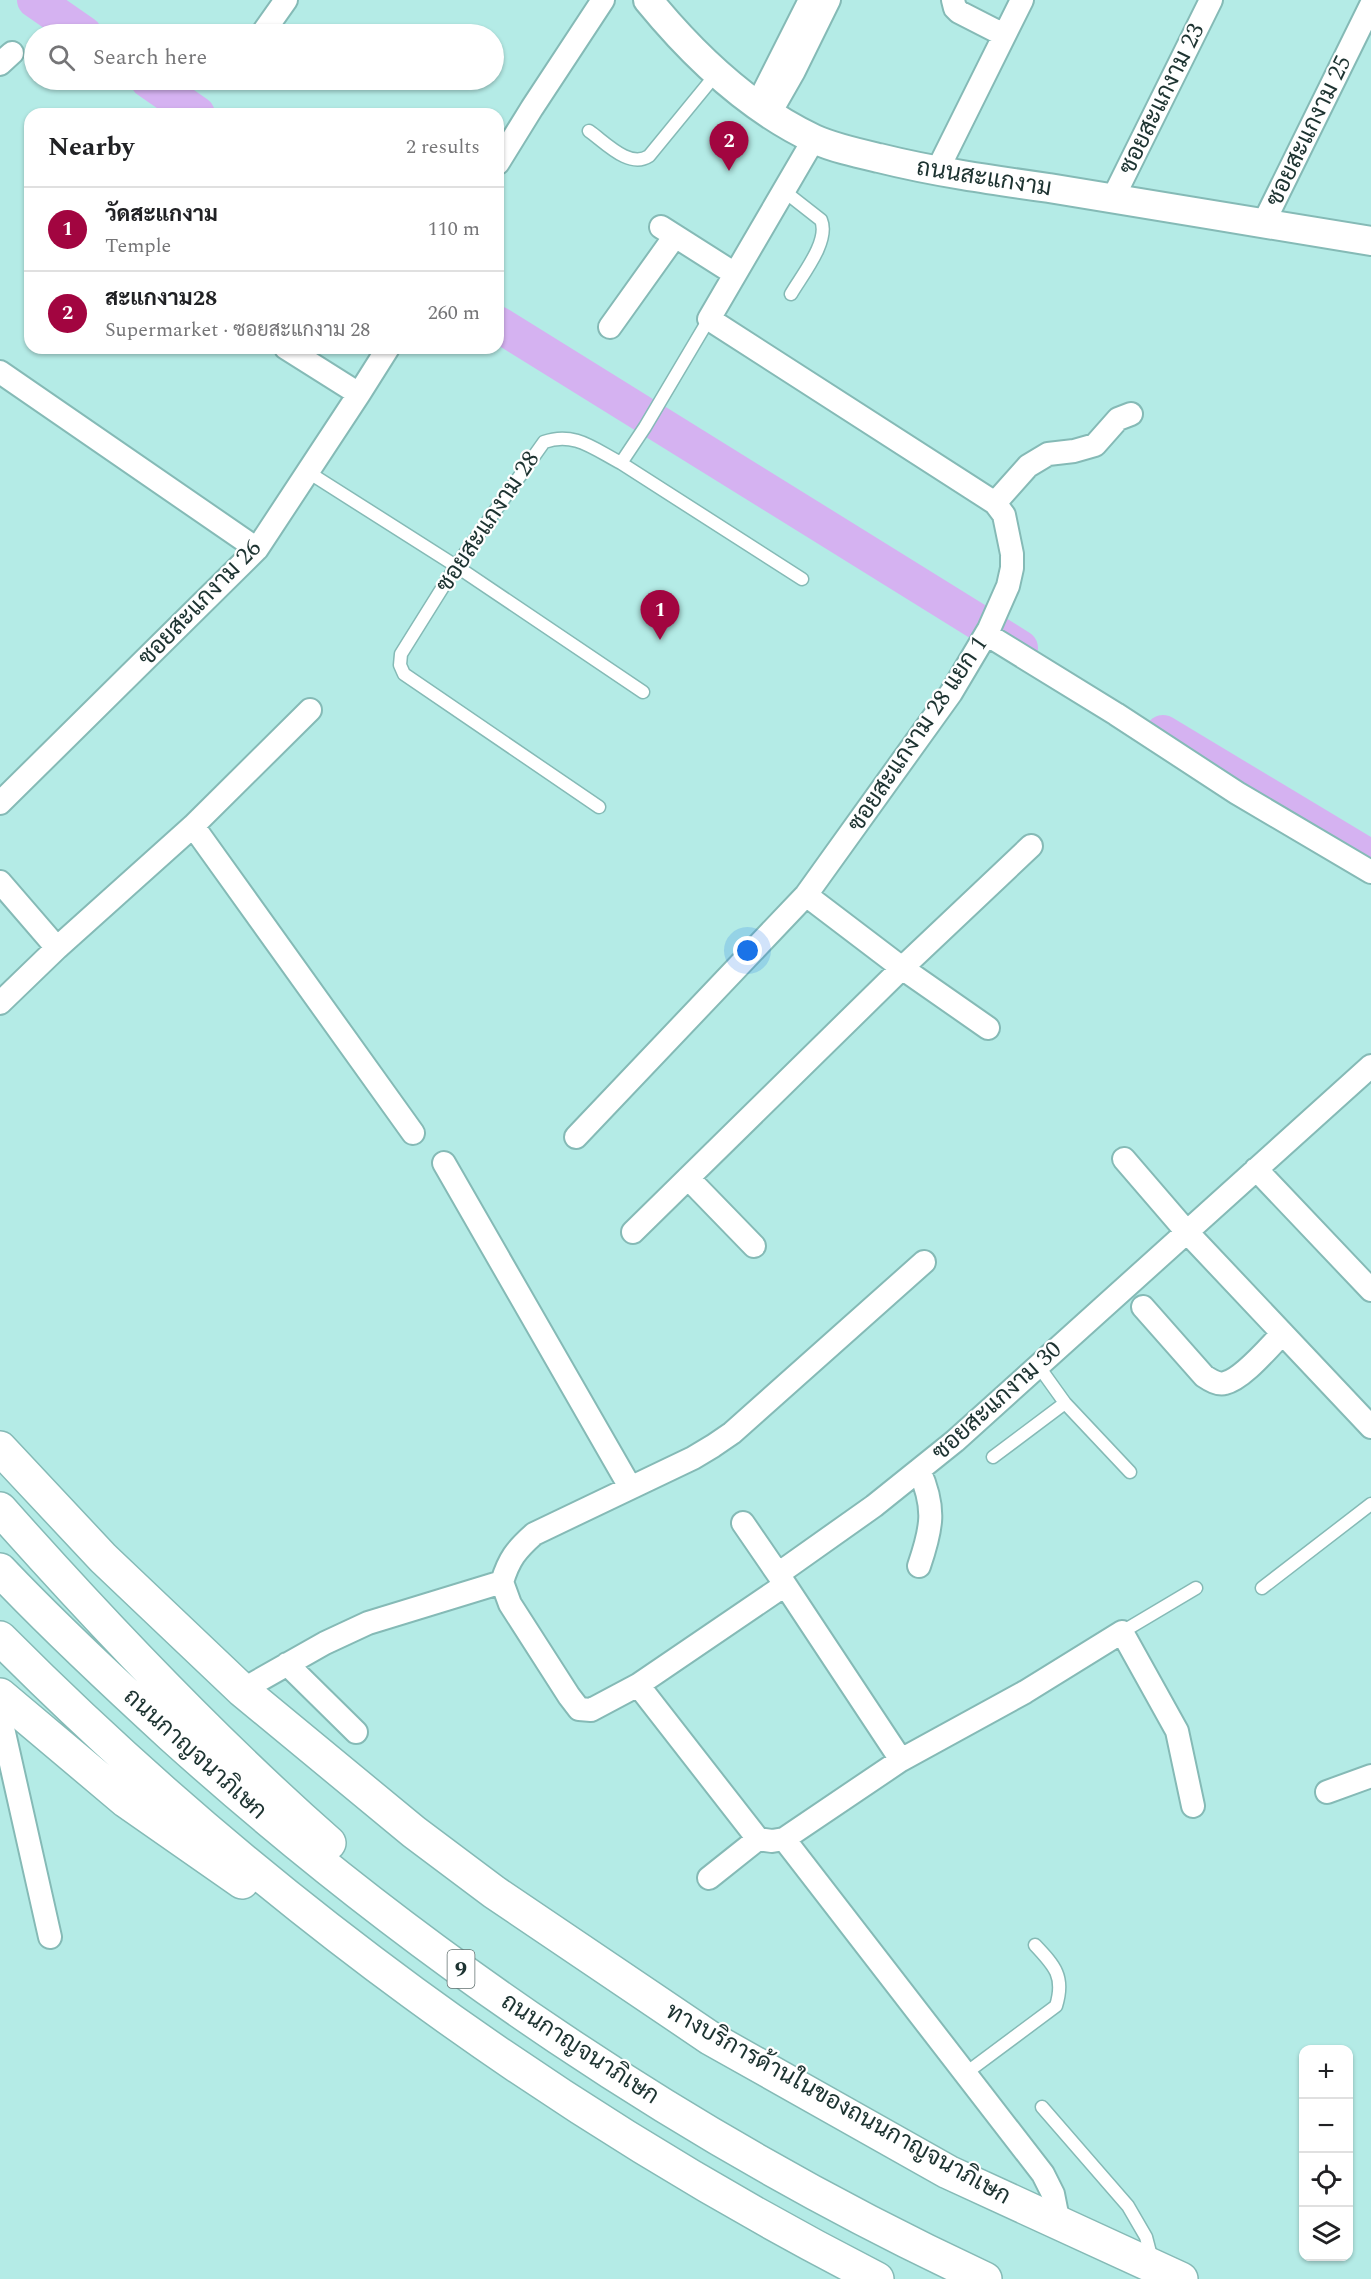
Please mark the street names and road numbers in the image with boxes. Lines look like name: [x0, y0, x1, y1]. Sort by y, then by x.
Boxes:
street label: ซอยสะแกงาม 23: [1110, 17, 1214, 181]
street label: ซอยสะแกงาม 25: [1257, 49, 1361, 213]
street label: ถนนสะแกงาม: [914, 150, 1054, 206]
street label: ซอยสะแกงาม 28: [427, 444, 549, 600]
street label: ซอยสะแกงาม 26: [130, 531, 270, 675]
street label: ซอยสะแกงาม 28 แยก 1: [839, 629, 997, 839]
street label: ซอยสะแกงาม 30: [924, 1333, 1070, 1469]
street label: ถนนกาญจนาภิเษก: [115, 1680, 275, 1828]
road number: 9: [448, 1950, 474, 1988]
street label: ถนนกาญจนาภิเษก: [494, 1984, 666, 2114]
street label: ทางบริการด้านในของถนนกาญจนาภิเษก: [659, 1994, 1017, 2214]

